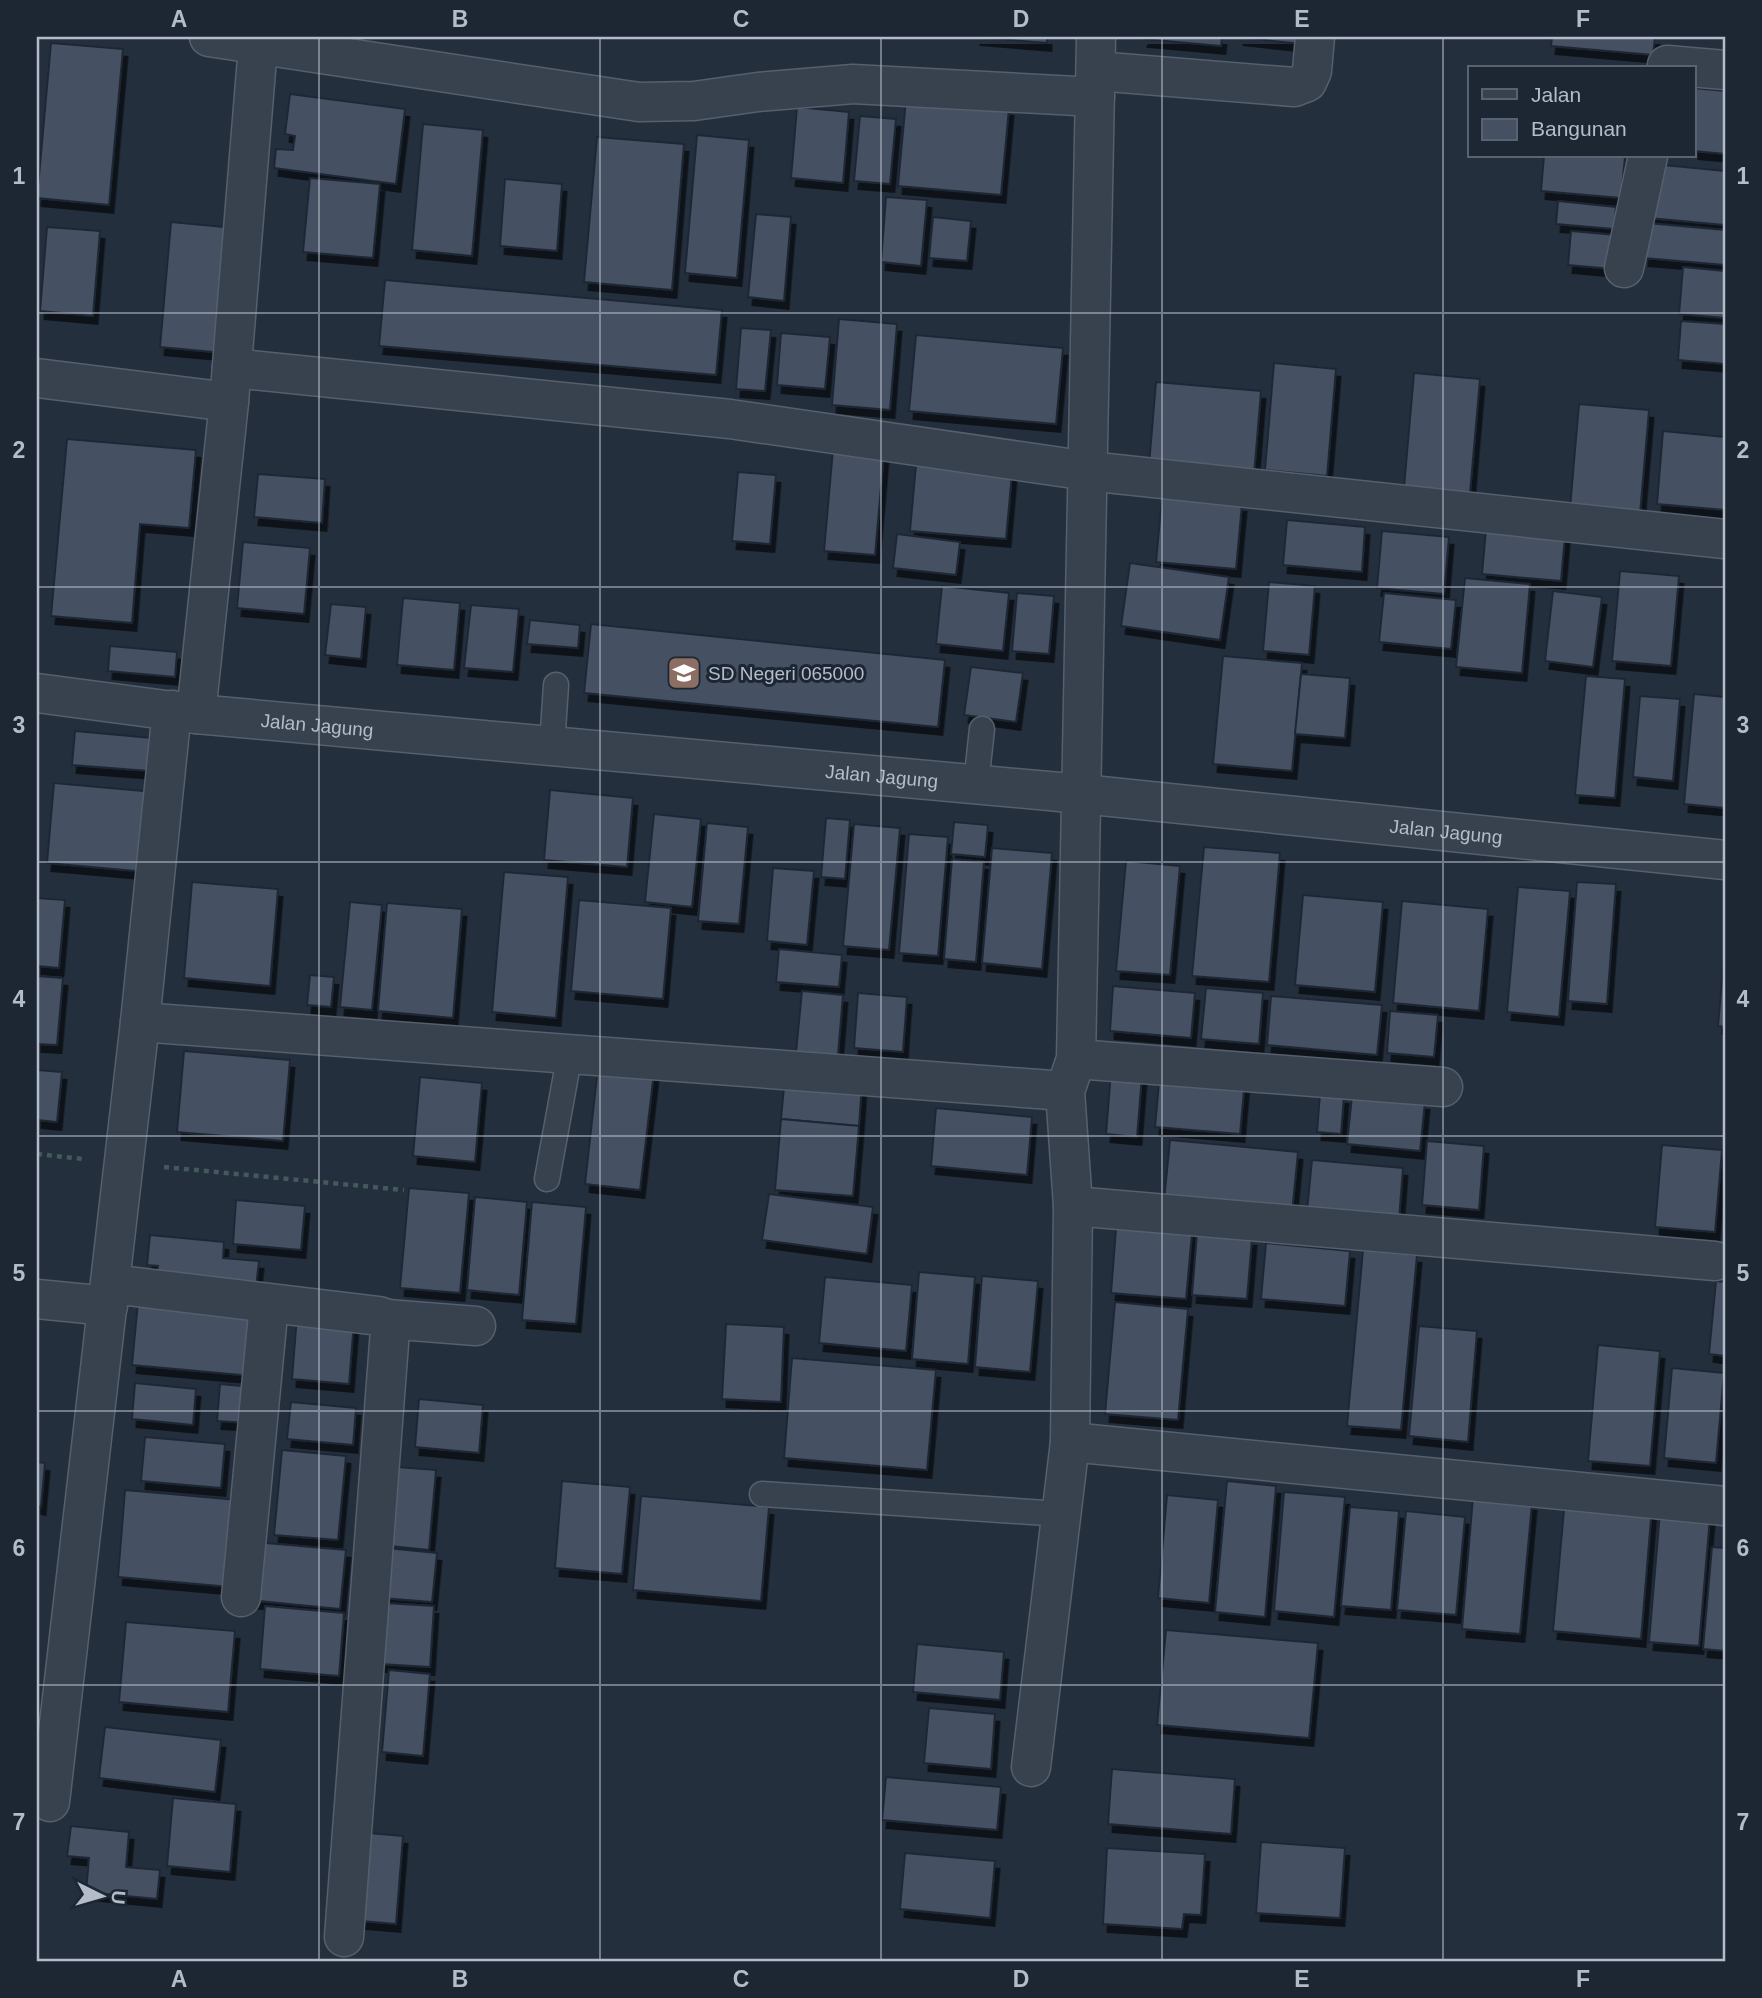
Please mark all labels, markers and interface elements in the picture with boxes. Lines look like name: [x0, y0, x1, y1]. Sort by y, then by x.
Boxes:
text: A: [171, 6, 187, 32]
text: B: [452, 6, 468, 32]
text: C: [733, 6, 749, 32]
text: D: [1013, 6, 1029, 32]
text: E: [1294, 6, 1310, 32]
text: F: [1576, 6, 1590, 32]
legend: [1468, 66, 1696, 158]
text: Jalan: [1531, 83, 1581, 106]
text: Bangunan: [1531, 117, 1627, 140]
text: 1: [13, 163, 26, 189]
text: 1: [1737, 163, 1750, 189]
text: 2: [13, 437, 25, 463]
text: 2: [1737, 437, 1749, 463]
school or university icon: SD Negeri 065000: [665, 654, 703, 692]
place label: SD Negeri 065000: [708, 663, 864, 684]
street label: Jalan Jagung: [260, 710, 374, 741]
text: 3: [13, 712, 25, 738]
text: 3: [1737, 712, 1749, 738]
street label: Jalan Jagung: [824, 761, 939, 792]
street label: Jalan Jagung: [1389, 816, 1503, 848]
text: 4: [13, 986, 26, 1012]
text: 4: [1737, 986, 1750, 1012]
text: 5: [13, 1260, 26, 1286]
text: 5: [1737, 1260, 1750, 1286]
text: 6: [13, 1535, 25, 1561]
text: 6: [1737, 1535, 1749, 1561]
text: 7: [13, 1809, 25, 1835]
text: 7: [1737, 1809, 1749, 1835]
north arrow: [66, 1862, 136, 1932]
text: U: [107, 1890, 129, 1905]
text: A: [171, 1966, 187, 1992]
text: B: [452, 1966, 468, 1992]
text: C: [733, 1966, 749, 1992]
text: D: [1013, 1966, 1029, 1992]
text: E: [1294, 1966, 1310, 1992]
text: F: [1576, 1966, 1590, 1992]

